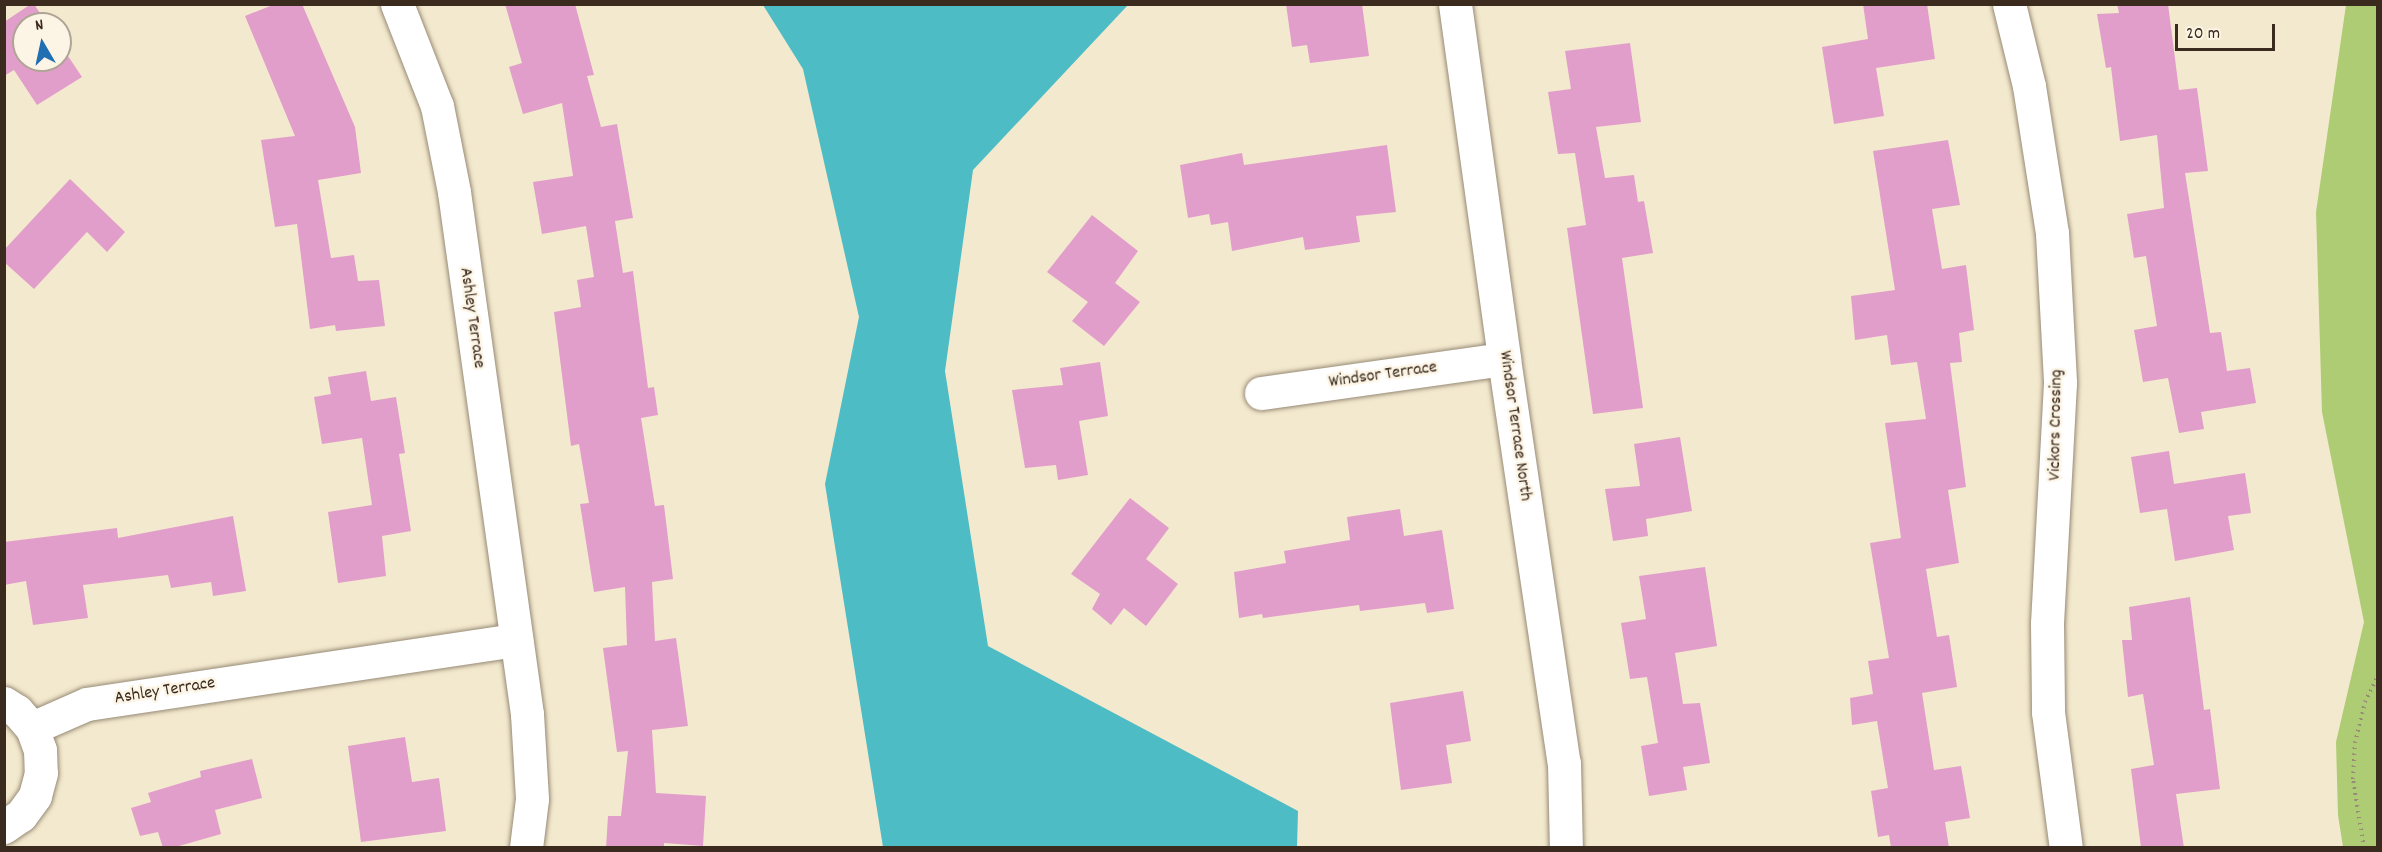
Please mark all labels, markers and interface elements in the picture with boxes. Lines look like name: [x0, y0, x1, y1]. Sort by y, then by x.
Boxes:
north arrow: [12, 12, 72, 72]
scale bar: [2178, 12, 2278, 50]
text: N: [34, 14, 45, 38]
text: 20 m: [2186, 22, 2220, 47]
street label: Ashley Terrace: [453, 266, 489, 370]
street label: Windsor Terrace North: [1493, 350, 1535, 502]
street label: Windsor Terrace: [1328, 358, 1438, 394]
street label: Vickors Crossing: [2045, 369, 2069, 481]
street label: Ashley Terrace: [113, 673, 217, 711]

